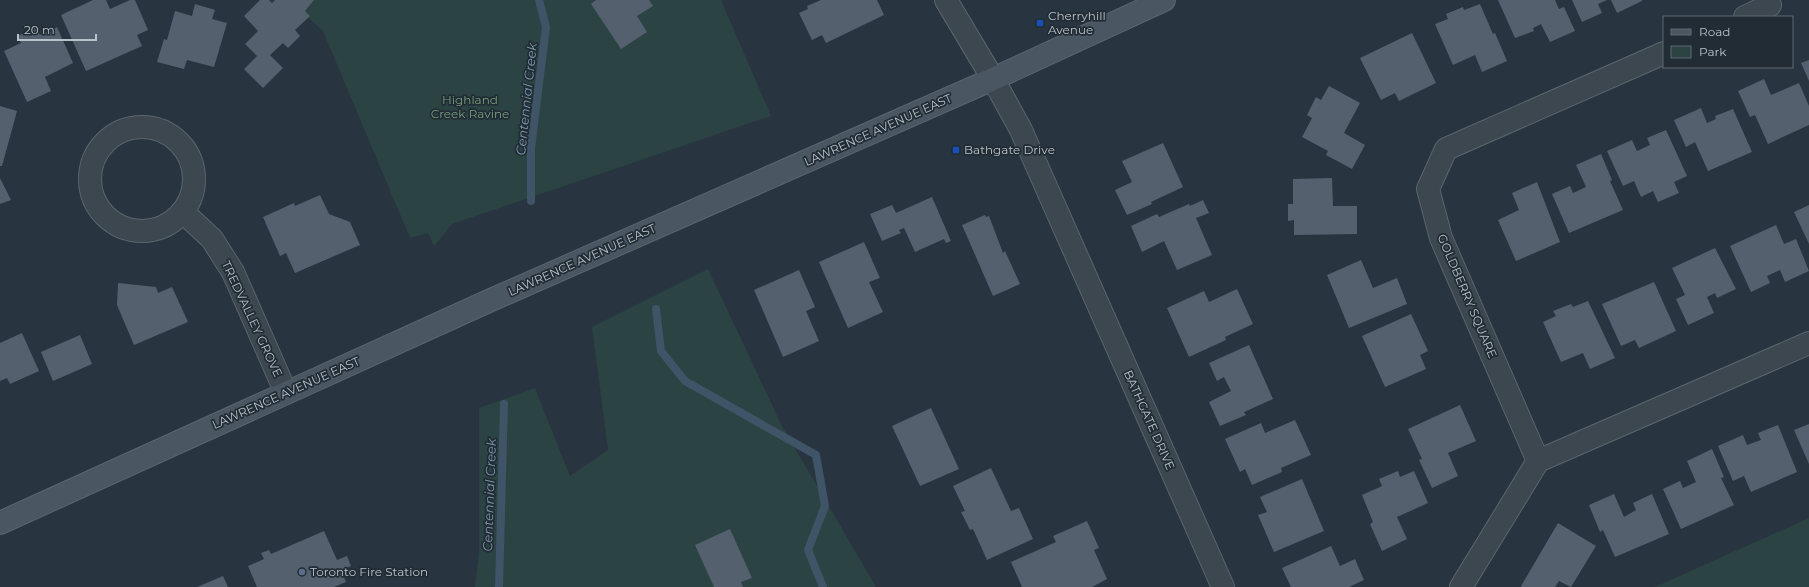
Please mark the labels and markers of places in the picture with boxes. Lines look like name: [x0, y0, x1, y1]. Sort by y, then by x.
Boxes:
place label: Cherryhill Avenue: [1048, 8, 1106, 37]
marker: Cherryhill Avenue: [1035, 18, 1045, 28]
place label: Bathgate Drive: [964, 142, 1055, 157]
marker: Bathgate Drive: [951, 145, 961, 155]
place label: Toronto Fire Station: [310, 564, 428, 579]
marker: Toronto Fire Station: [297, 567, 307, 577]

